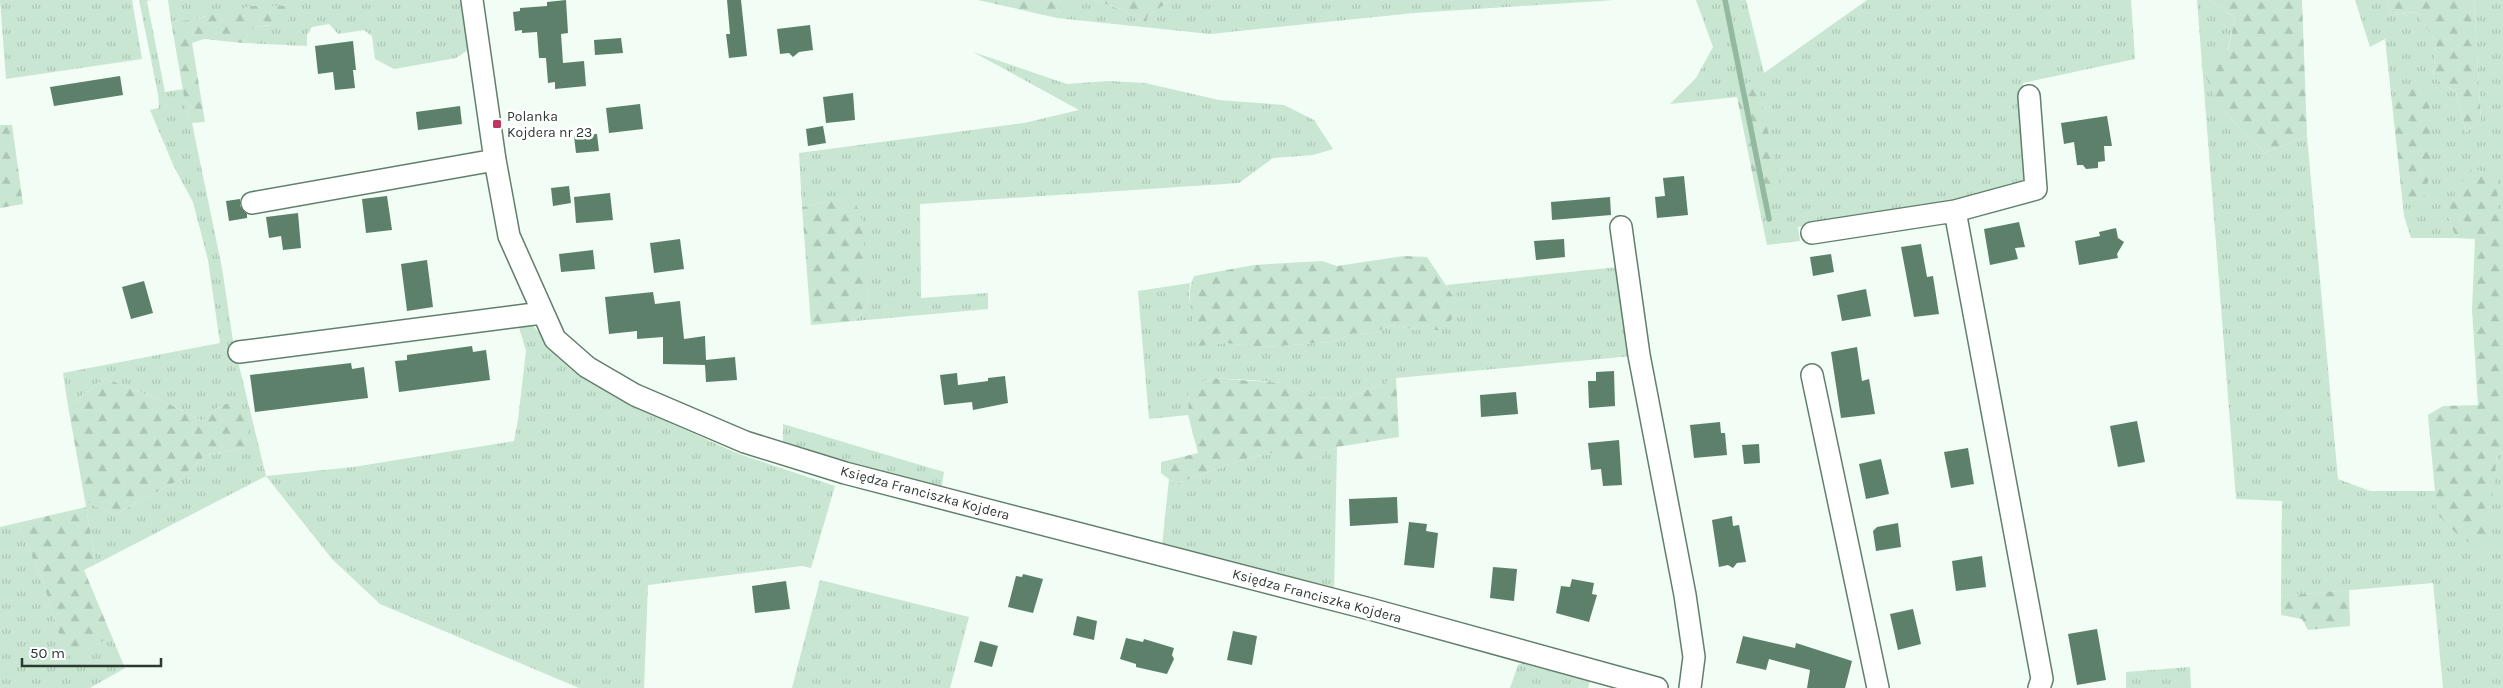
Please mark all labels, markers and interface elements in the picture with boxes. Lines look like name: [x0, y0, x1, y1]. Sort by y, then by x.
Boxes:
place label: Polanka Kojdera nr 23: [507, 108, 592, 141]
marker: Polanka Kojdera nr 23: [491, 118, 503, 130]
street label: Księdza Franciszka Kojdera: [838, 462, 1012, 524]
street label: Księdza Franciszka Kojdera: [1230, 565, 1404, 627]
scale bar: [22, 636, 161, 668]
text: 50 m: [30, 644, 65, 662]

